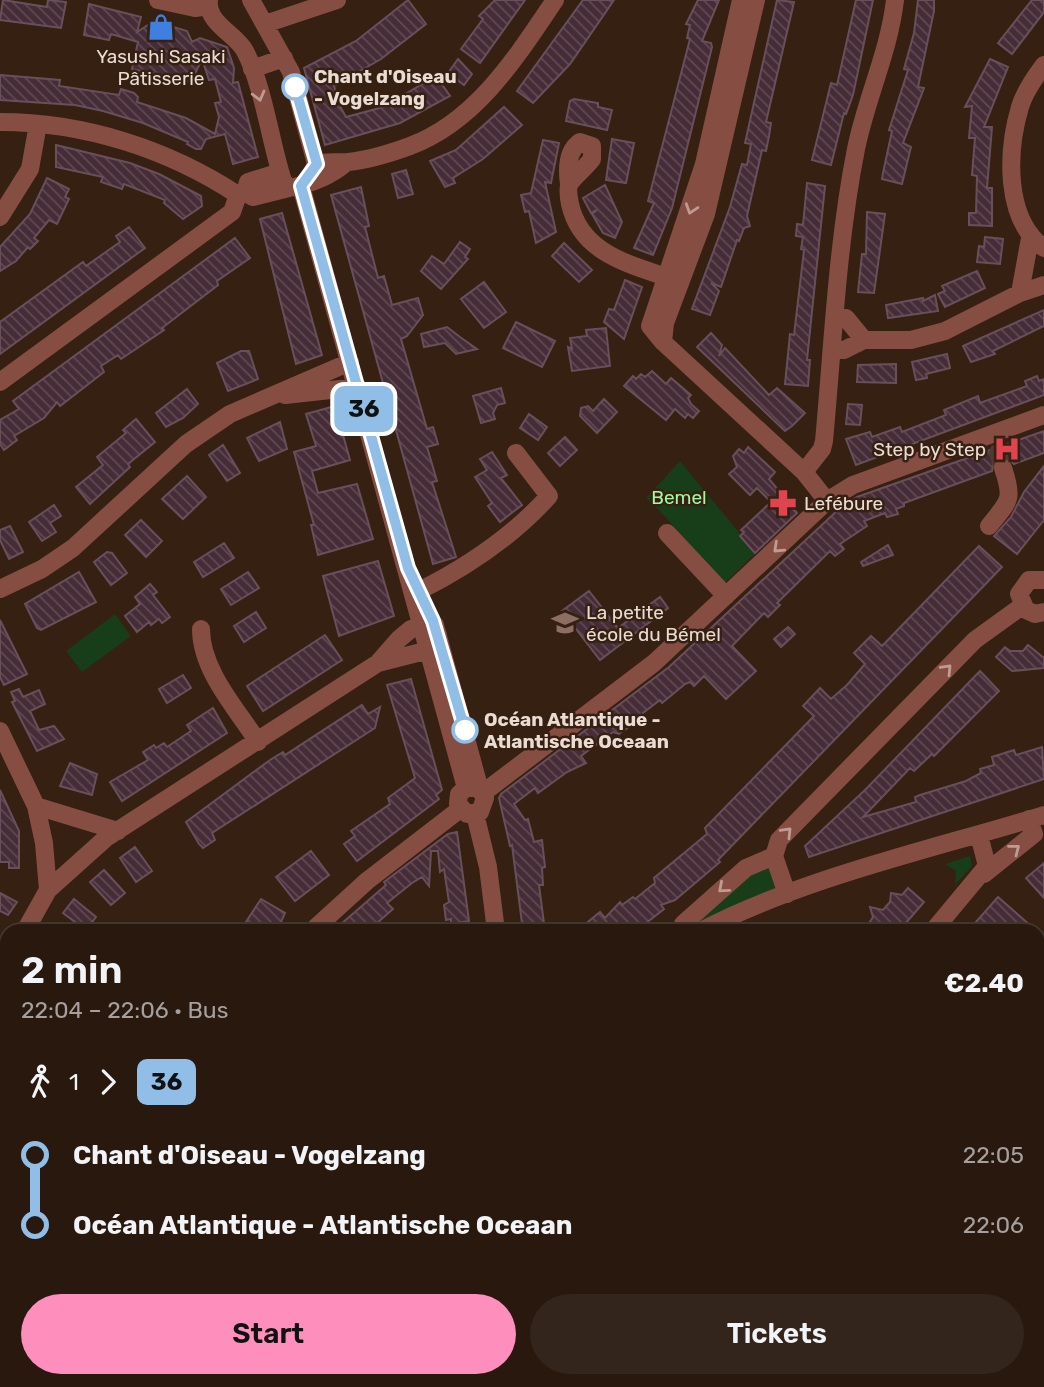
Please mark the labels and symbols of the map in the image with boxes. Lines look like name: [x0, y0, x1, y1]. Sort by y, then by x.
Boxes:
shop icon: Yasushi Sasaki Pâtisserie: [146, 12, 176, 42]
place label: Yasushi Sasaki Pâtisserie: [96, 45, 226, 90]
place label: Chant d'Oiseau - Vogelzang: [314, 65, 457, 110]
marker: Chant d'Oiseau - Vogelzang: [282, 74, 308, 100]
one-way arrow: [251, 90, 265, 102]
one-way arrow: [685, 203, 699, 215]
line badge: 36: [332, 386, 396, 432]
hospital icon: Step by Step: [992, 434, 1022, 464]
place label: Step by Step: [873, 438, 986, 461]
park label: Bemel: [651, 486, 707, 509]
pharmacy icon: Lefébure: [768, 488, 798, 518]
place label: Lefébure: [804, 492, 883, 515]
one-way arrow: [773, 539, 786, 552]
place label: La petite école du Bémel: [586, 601, 721, 646]
school or university icon: La petite école du Bémel: [550, 608, 580, 638]
one-way arrow: [938, 664, 951, 677]
place label: Océan Atlantique - Atlantische Oceaan: [484, 708, 669, 753]
marker: Océan Atlantique - Atlantische Oceaan: [452, 717, 478, 743]
one-way arrow: [779, 827, 792, 840]
one-way arrow: [1007, 845, 1020, 858]
one-way arrow: [719, 880, 732, 892]

